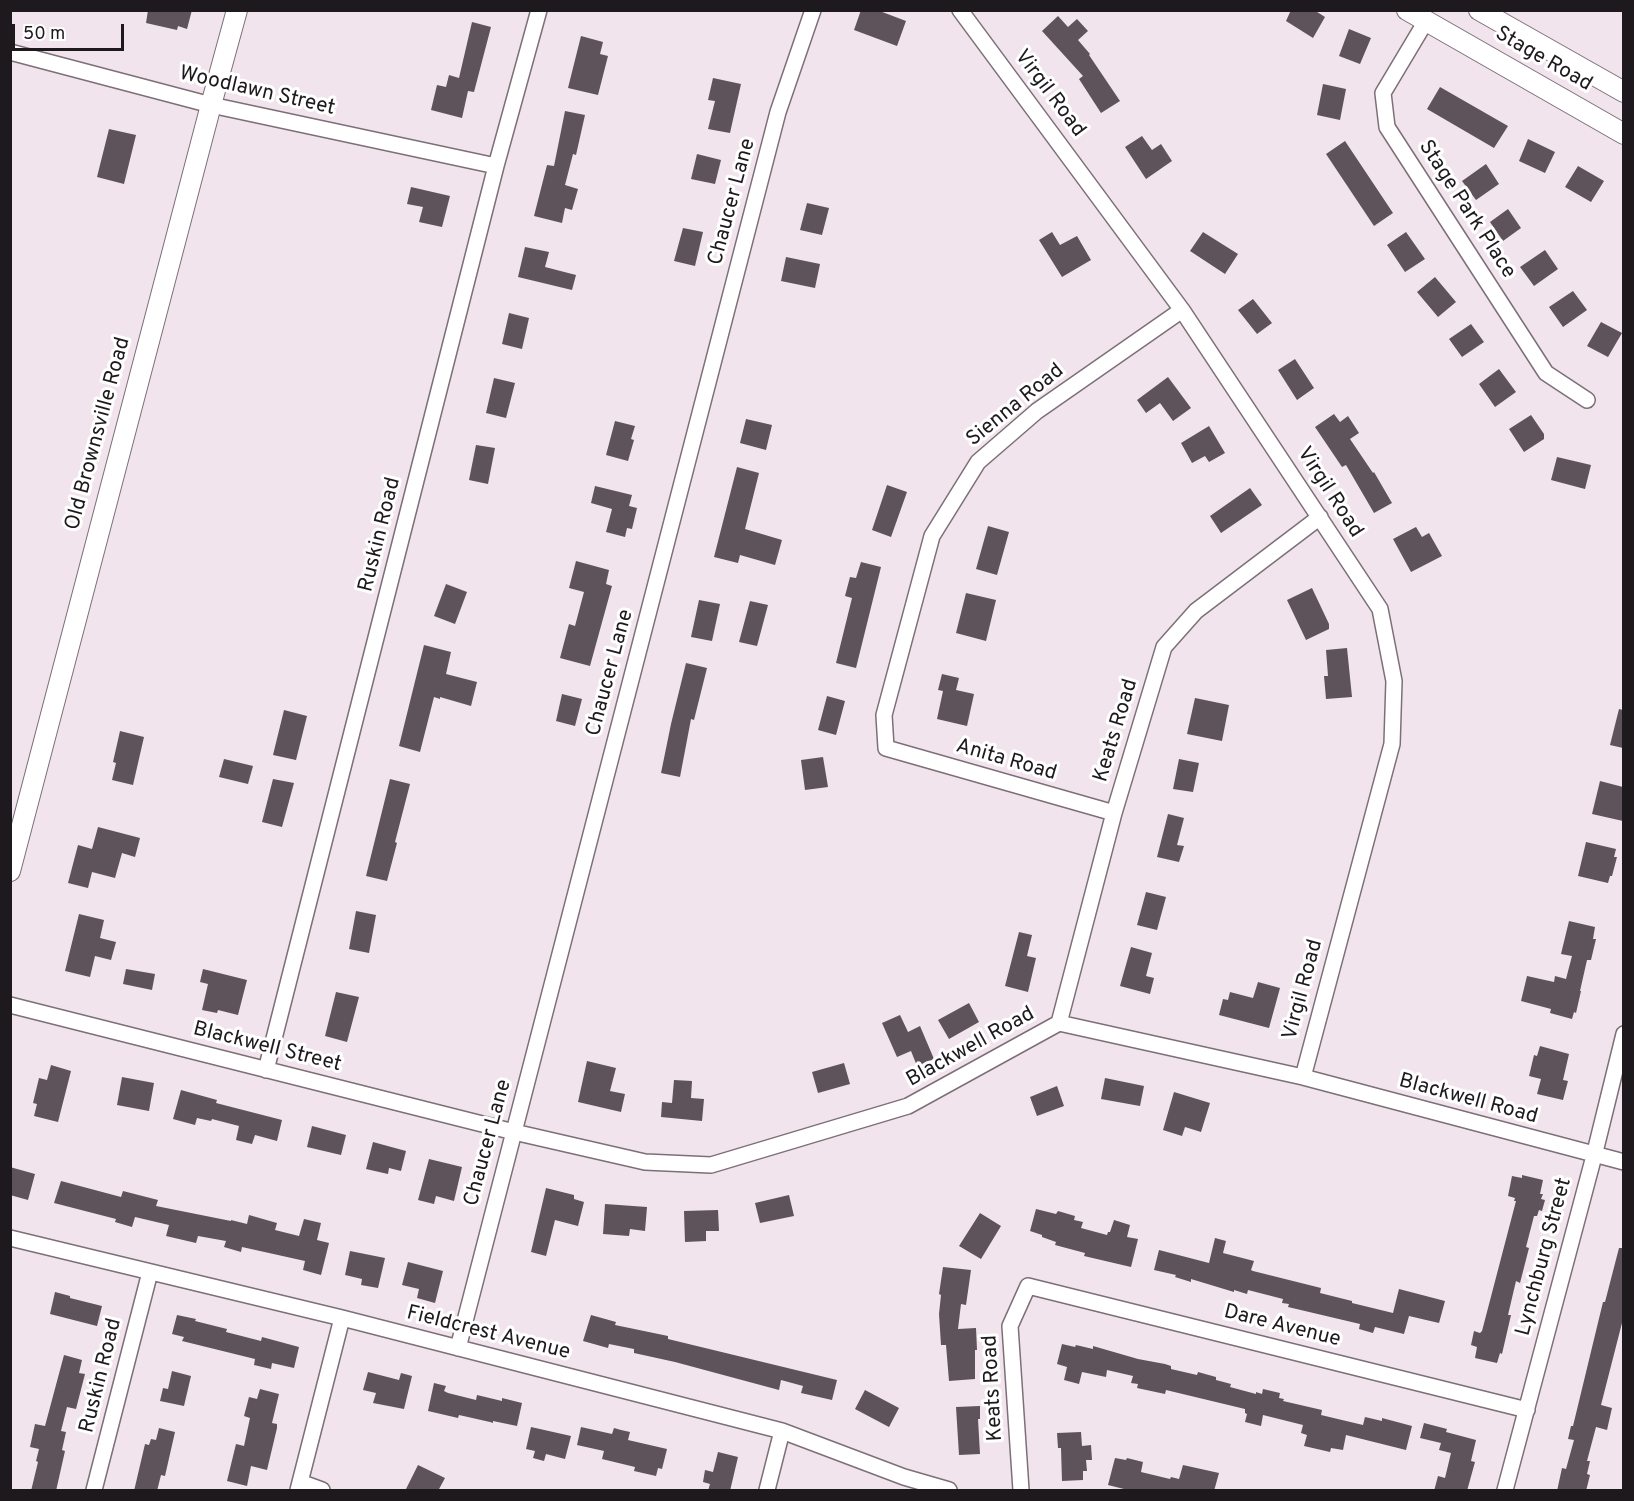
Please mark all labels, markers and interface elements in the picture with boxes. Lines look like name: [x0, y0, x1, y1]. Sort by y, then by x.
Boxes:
scale bar: [15, 12, 128, 50]
street label: Stage Road: [1490, 22, 1596, 98]
text: 50 m: [23, 23, 65, 46]
street label: Virgil Road: [1008, 45, 1090, 143]
street label: Woodlawn Street: [177, 62, 337, 122]
street label: Chaucer Lane: [704, 136, 762, 268]
street label: Stage Park Place: [1412, 136, 1520, 284]
street label: Old Brownsville Road: [61, 335, 137, 533]
street label: Sienna Road: [962, 359, 1070, 453]
street label: Virgil Road: [1290, 443, 1368, 543]
street label: Ruskin Road: [355, 475, 407, 595]
street label: Chaucer Lane: [582, 607, 640, 739]
street label: Keats Road: [1089, 676, 1145, 786]
street label: Anita Road: [953, 735, 1059, 787]
street label: Virgil Road: [1279, 937, 1329, 1043]
street label: Blackwell Road: [903, 1002, 1039, 1094]
street label: Blackwell Street: [190, 1017, 344, 1079]
street label: Blackwell Road: [1396, 1069, 1540, 1131]
street label: Chaucer Lane: [460, 1077, 518, 1209]
street label: Lynchburg Street: [1512, 1175, 1578, 1339]
street label: Dare Avenue: [1221, 1300, 1343, 1354]
street label: Fieldcrest Avenue: [404, 1301, 572, 1367]
street label: Ruskin Road: [76, 1316, 128, 1436]
street label: Keats Road: [979, 1334, 1009, 1442]

